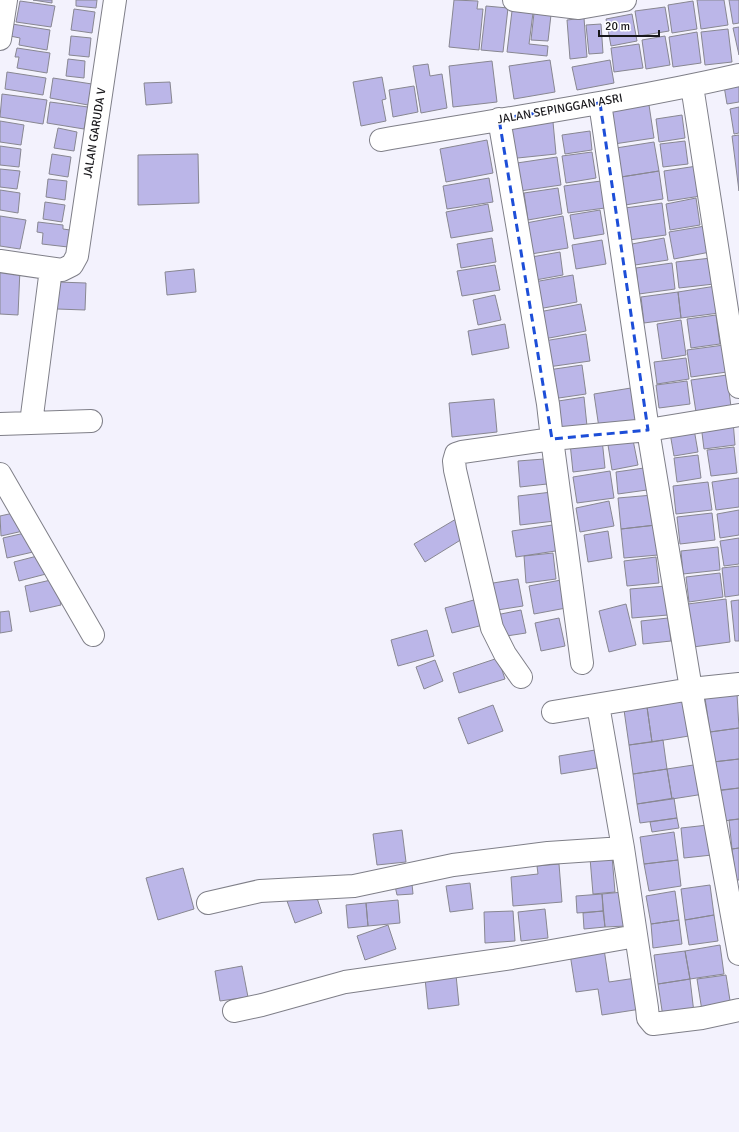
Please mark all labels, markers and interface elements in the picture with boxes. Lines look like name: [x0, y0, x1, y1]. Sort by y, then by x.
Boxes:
scale bar: [599, 12, 659, 38]
text: 20 m: [605, 19, 630, 34]
street label: JALAN GARUDA V: [80, 87, 110, 179]
street label: JALAN SEPINGGAN ASRI: [496, 91, 624, 127]

